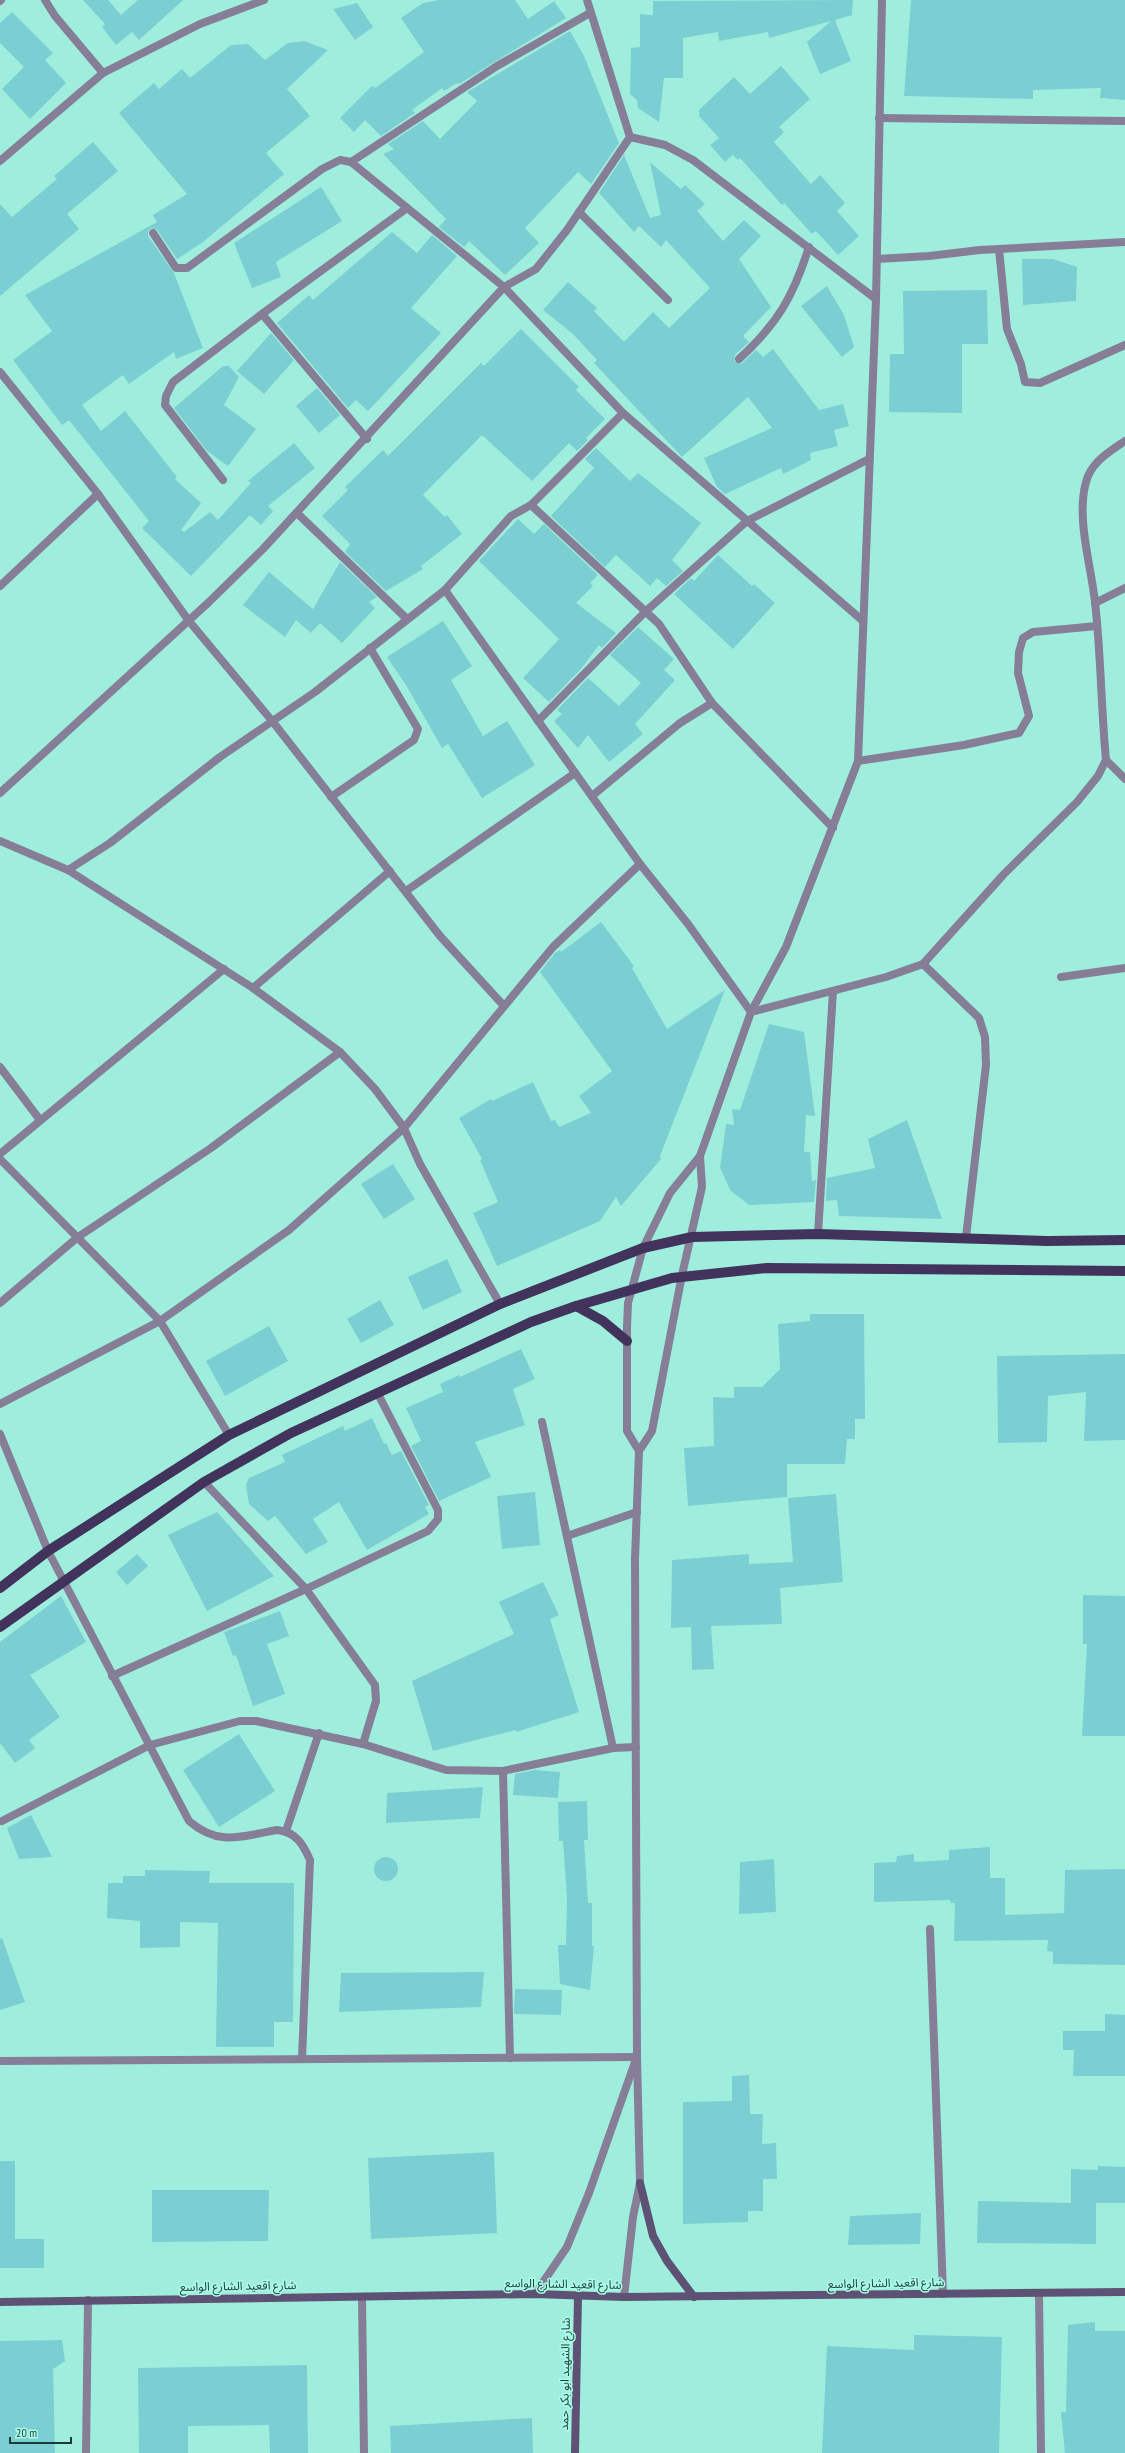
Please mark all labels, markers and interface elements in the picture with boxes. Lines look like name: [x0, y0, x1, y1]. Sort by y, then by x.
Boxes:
street label: شارع اقعيد الشارع الواسع: [827, 2274, 945, 2293]
street label: شارع اقعيد الشارع الواسع: [504, 2275, 622, 2294]
street label: شارع اقعيد الشارع الواسع: [179, 2277, 297, 2296]
street label: شارع الشهيد ابو بكر حمد: [556, 2317, 575, 2431]
scale bar: [10, 2419, 71, 2445]
text: 20 m: [16, 2425, 37, 2440]

